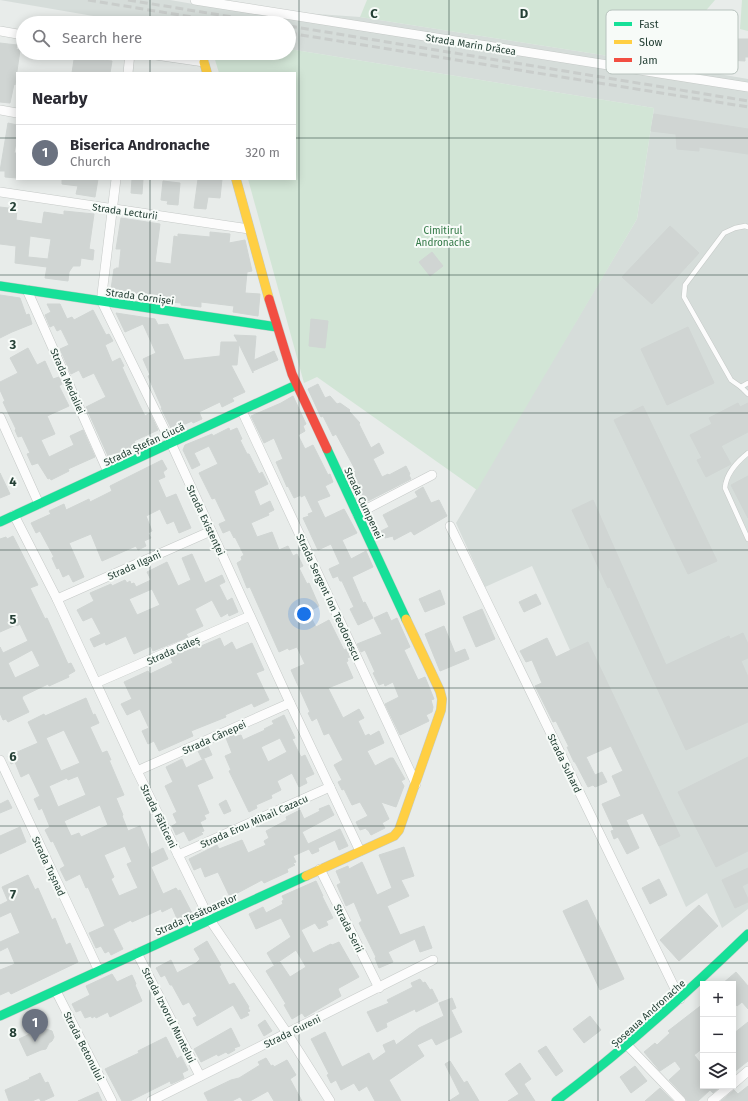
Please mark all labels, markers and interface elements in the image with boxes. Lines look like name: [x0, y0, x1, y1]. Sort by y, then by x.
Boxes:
text: C: [370, 6, 378, 21]
text: D: [520, 6, 529, 21]
legend: [606, 10, 738, 74]
search box: [16, 16, 296, 60]
text: Fast: [639, 18, 659, 31]
icon: search: [30, 27, 52, 49]
text: Search here: [62, 29, 142, 47]
street label: Strada Marin Drăcea: [425, 32, 517, 58]
text: Slow: [639, 36, 663, 49]
text: Jam: [639, 54, 658, 67]
text: Nearby: [32, 88, 87, 109]
text: Biserica Andronache: [70, 136, 210, 154]
text: 1: [42, 145, 48, 160]
text: 320 m: [245, 145, 280, 160]
text: Church: [70, 154, 111, 169]
text: 2: [10, 199, 17, 214]
street label: Strada Lecturii: [91, 201, 159, 223]
park label: Cimitirul Andronache: [416, 225, 470, 249]
street label: Strada Cornișei: [105, 286, 175, 308]
text: 3: [9, 337, 17, 352]
street label: Strada Medaliei: [47, 347, 87, 416]
street label: Strada Ștefan Ciucă: [102, 421, 187, 469]
street label: Strada Cumpenei: [341, 466, 385, 541]
text: 4: [9, 474, 17, 489]
street label: Strada Existenței: [184, 483, 227, 558]
street label: Strada Sergent Ion Teodorescu: [293, 532, 363, 663]
street label: Strada Ilgani: [106, 549, 163, 583]
your location: [294, 604, 314, 624]
text: 5: [10, 612, 17, 627]
street label: Strada Galeș: [145, 634, 202, 668]
street label: Strada Cânepei: [181, 718, 248, 757]
street label: Strada Suhard: [545, 732, 584, 795]
text: 6: [9, 749, 17, 764]
street label: Strada Fălticeni: [137, 782, 179, 851]
street label: Strada Erou Mihail Cazacu: [199, 793, 310, 851]
street label: Strada Tușnad: [29, 835, 67, 898]
text: 7: [10, 887, 16, 902]
street label: Strada Țesătoarelor: [154, 891, 240, 939]
street label: Strada Serii: [331, 902, 365, 955]
street label: Strada Izvorul Muntelui: [139, 966, 197, 1065]
street label: Șoseaua Andronache: [609, 977, 688, 1050]
map controls: [700, 981, 736, 1089]
button: +: [700, 981, 736, 1017]
pin: 1: [22, 1009, 48, 1042]
street label: Strada Betonului: [60, 1010, 106, 1083]
street label: Strada Gureni: [262, 1013, 323, 1051]
button: −: [700, 1017, 736, 1053]
text: 8: [9, 1025, 17, 1040]
button: layers: [700, 1053, 736, 1089]

